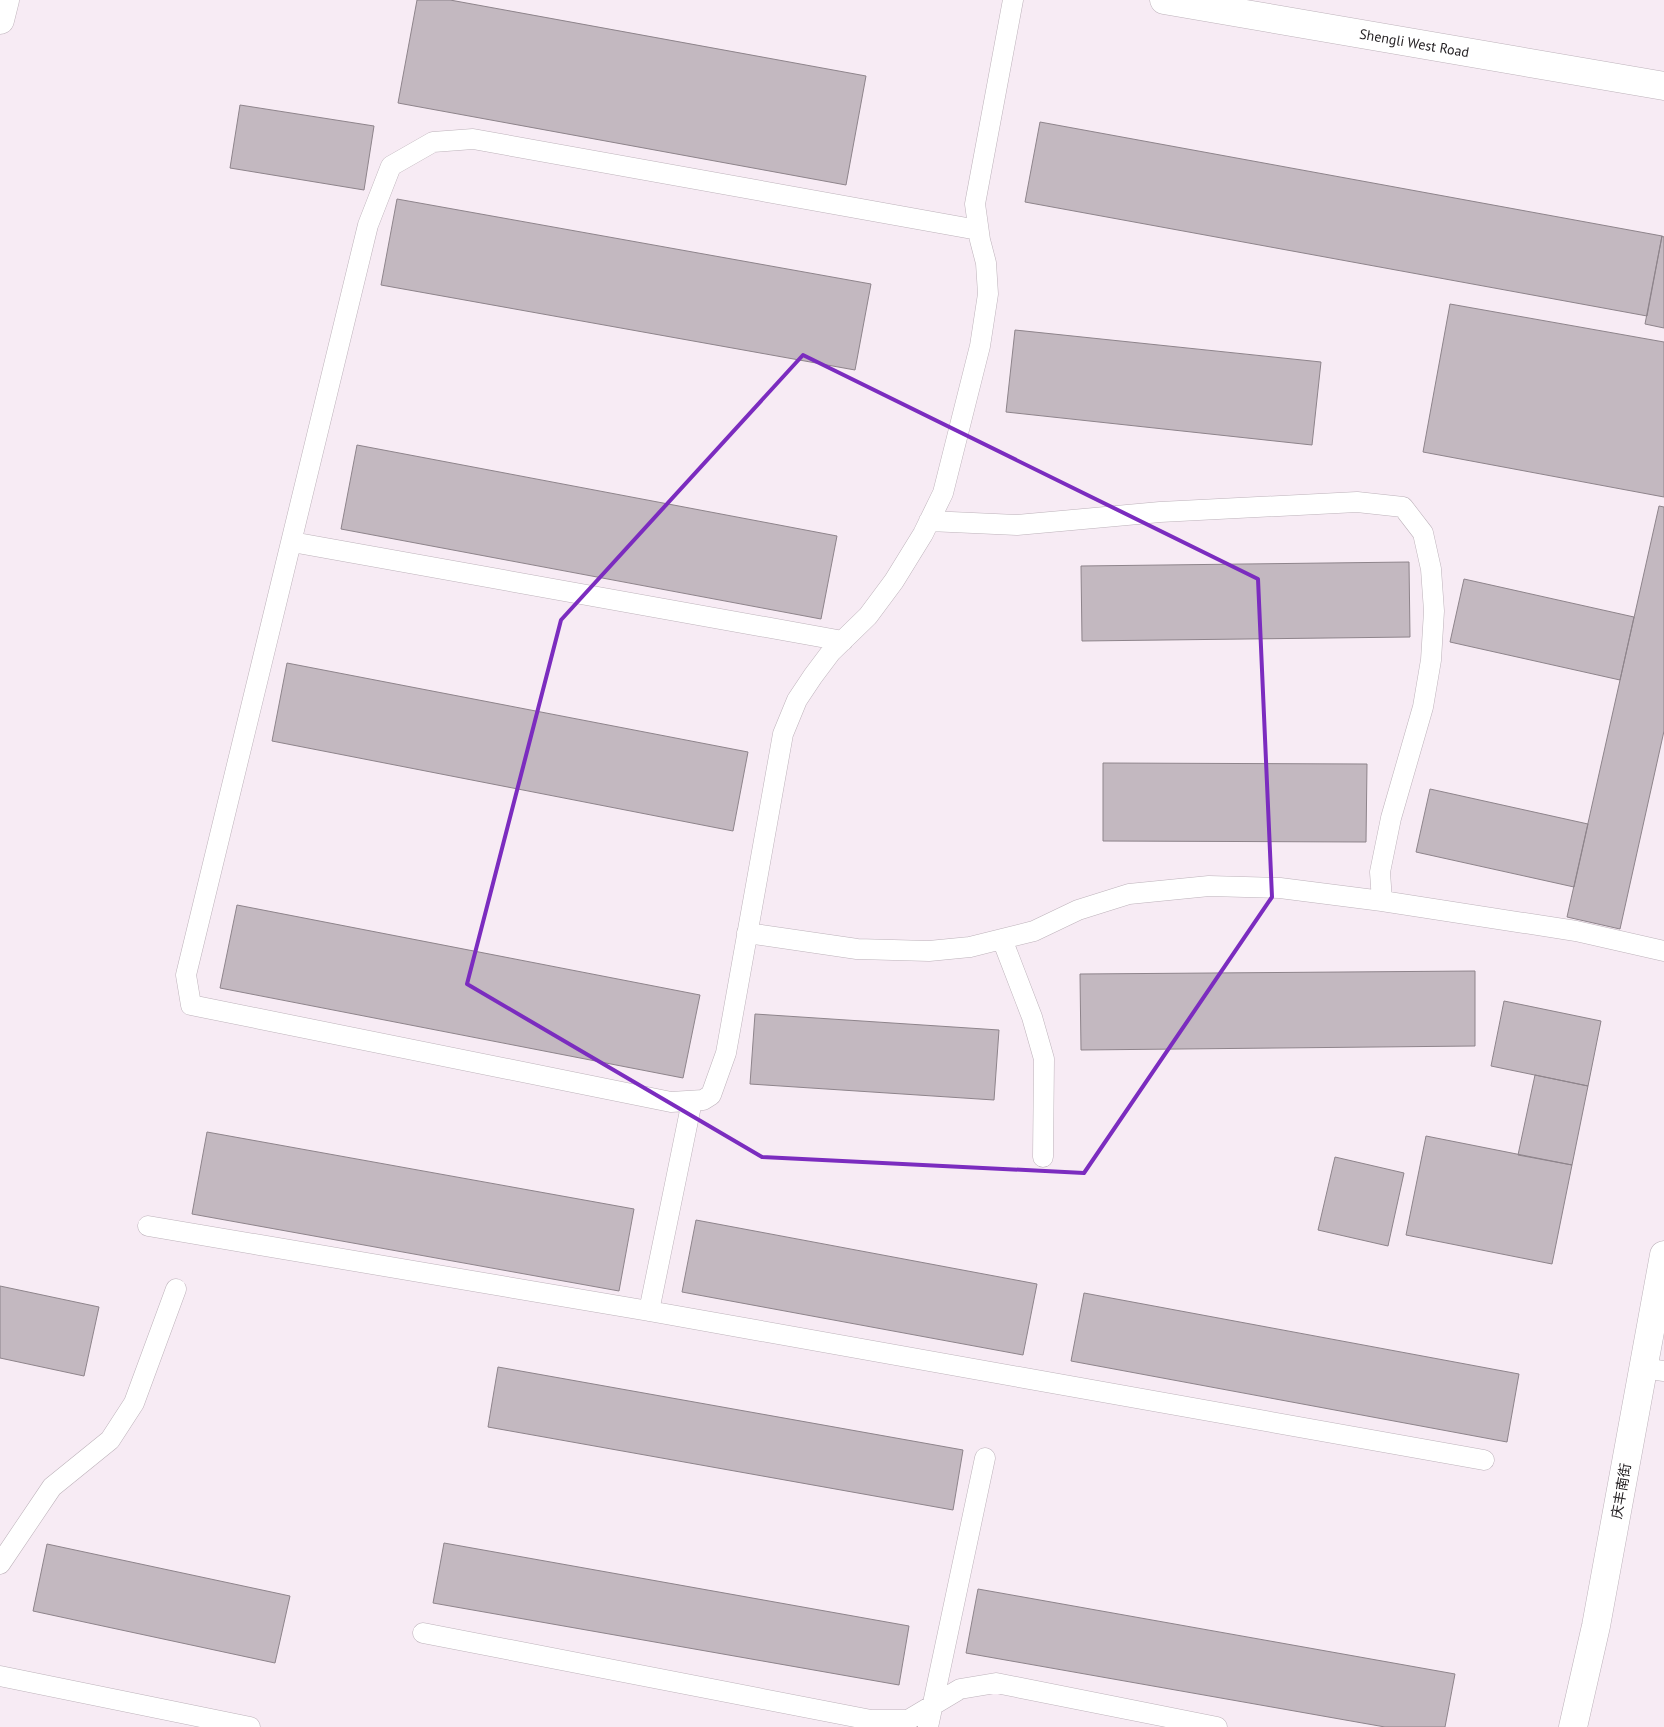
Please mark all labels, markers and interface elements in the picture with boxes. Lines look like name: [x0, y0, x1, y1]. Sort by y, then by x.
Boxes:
street label: Shengli West Road: [1358, 25, 1471, 61]
street label: 庆丰南街: [1607, 1462, 1635, 1520]

